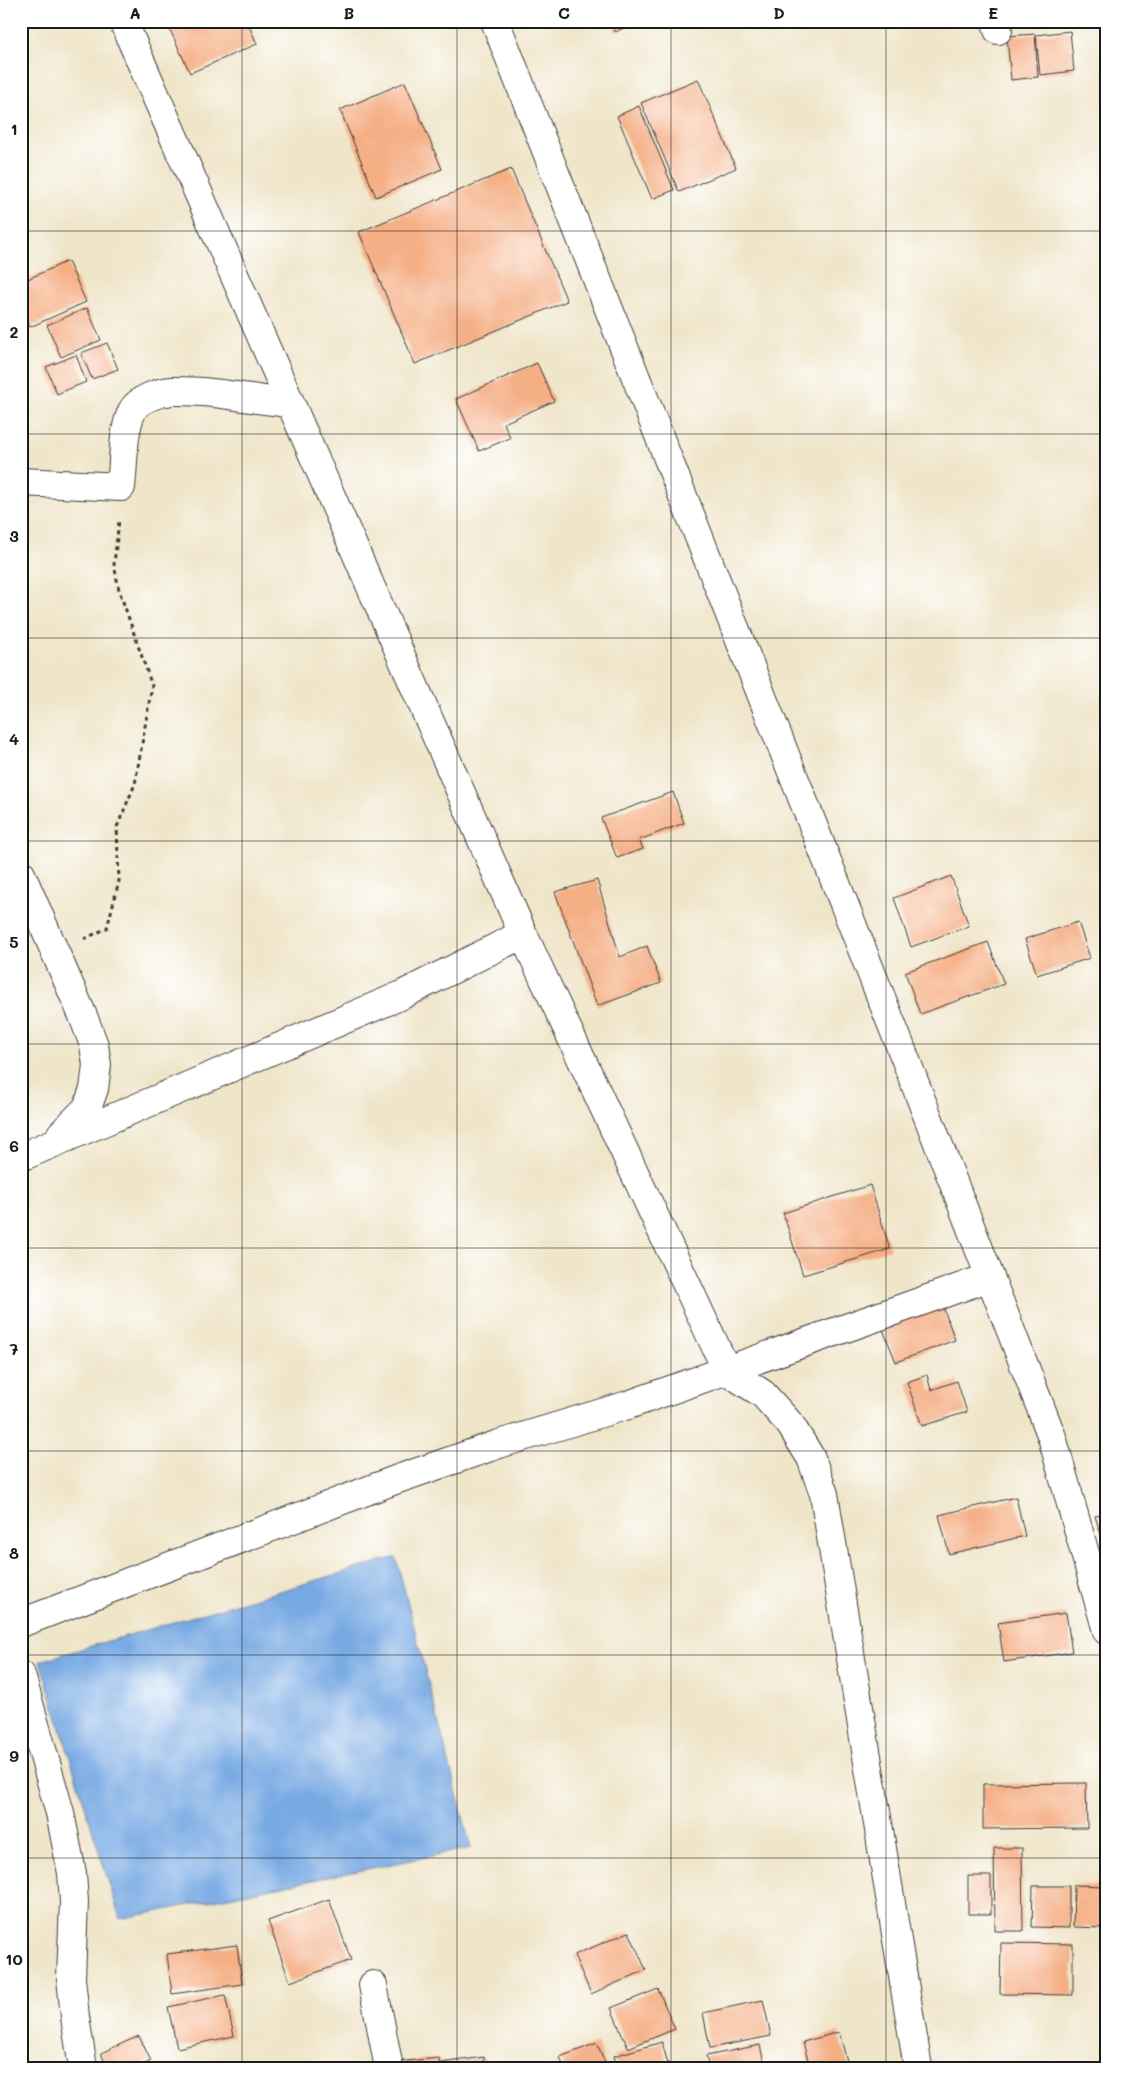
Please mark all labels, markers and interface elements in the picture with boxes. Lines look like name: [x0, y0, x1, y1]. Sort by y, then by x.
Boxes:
text: A: [129, 2, 141, 23]
text: B: [344, 2, 354, 23]
text: C: [558, 2, 570, 23]
text: D: [773, 2, 785, 23]
text: E: [988, 2, 998, 23]
text: 1: [10, 118, 18, 139]
text: 2: [10, 321, 19, 342]
text: 3: [9, 525, 19, 546]
text: 4: [9, 728, 19, 749]
text: 5: [9, 931, 19, 952]
text: 6: [9, 1135, 19, 1156]
text: 7: [10, 1338, 19, 1359]
text: 8: [9, 1542, 19, 1563]
text: 9: [9, 1745, 19, 1766]
text: 10: [5, 1948, 23, 1969]

